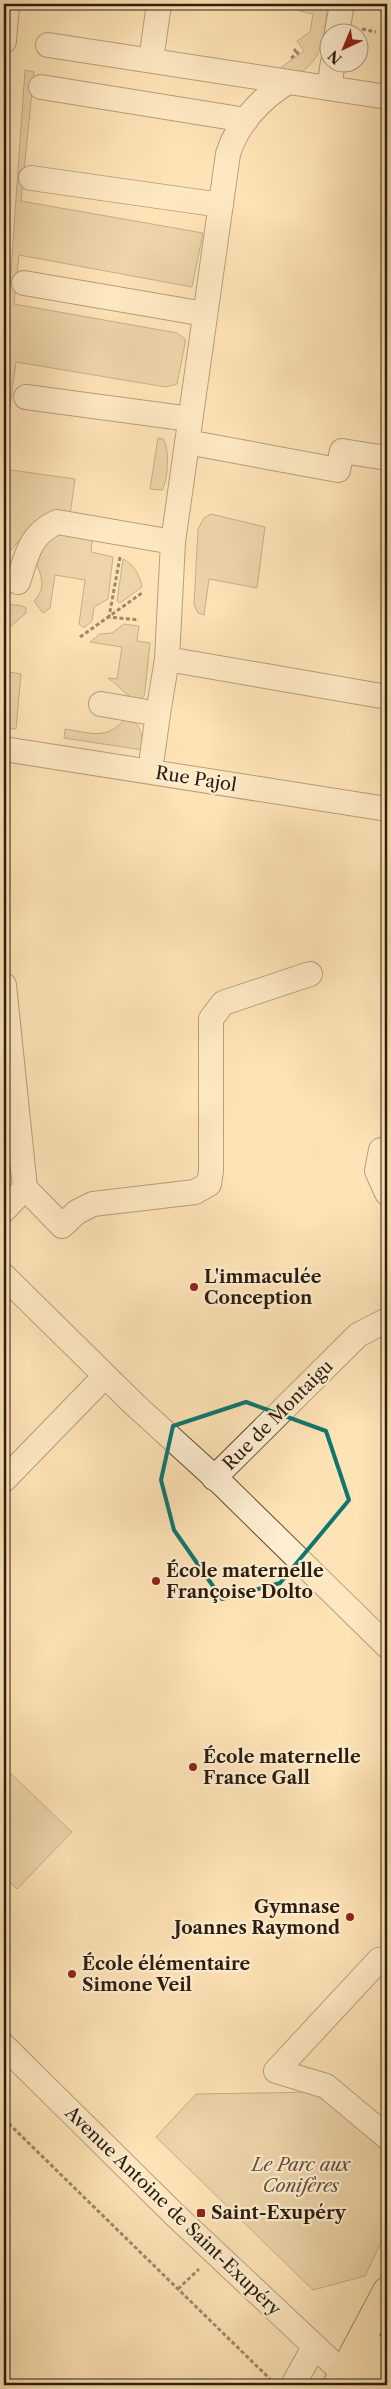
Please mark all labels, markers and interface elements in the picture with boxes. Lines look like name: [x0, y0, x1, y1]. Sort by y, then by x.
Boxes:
north arrow: [318, 22, 368, 72]
text: N: [324, 47, 346, 68]
street label: Rue Pajol: [154, 762, 238, 796]
place label: L'immaculée Conception: [204, 1266, 322, 1309]
marker: L'immaculée Conception: [188, 1281, 200, 1293]
street label: Rue de Montaigu: [218, 1355, 338, 1475]
place label: École maternelle Françoise Dolto: [166, 1559, 324, 1603]
marker: École maternelle Françoise Dolto: [150, 1575, 162, 1587]
place label: École maternelle France Gall: [203, 1745, 361, 1789]
marker: École maternelle France Gall: [187, 1761, 199, 1773]
place label: Gymnase Joannes Raymond: [171, 1896, 340, 1939]
marker: Gymnase Joannes Raymond: [344, 1911, 356, 1923]
place label: École élémentaire Simone Veil: [82, 1952, 250, 1996]
marker: École élémentaire Simone Veil: [66, 1968, 78, 1980]
street label: Avenue Antoine de Saint-Exupéry: [60, 2102, 286, 2320]
park label: Le Parc aux Conifères: [250, 2154, 352, 2197]
place label: Saint-Exupéry: [211, 2202, 346, 2224]
marker: Saint-Exupéry: [195, 2207, 207, 2219]

